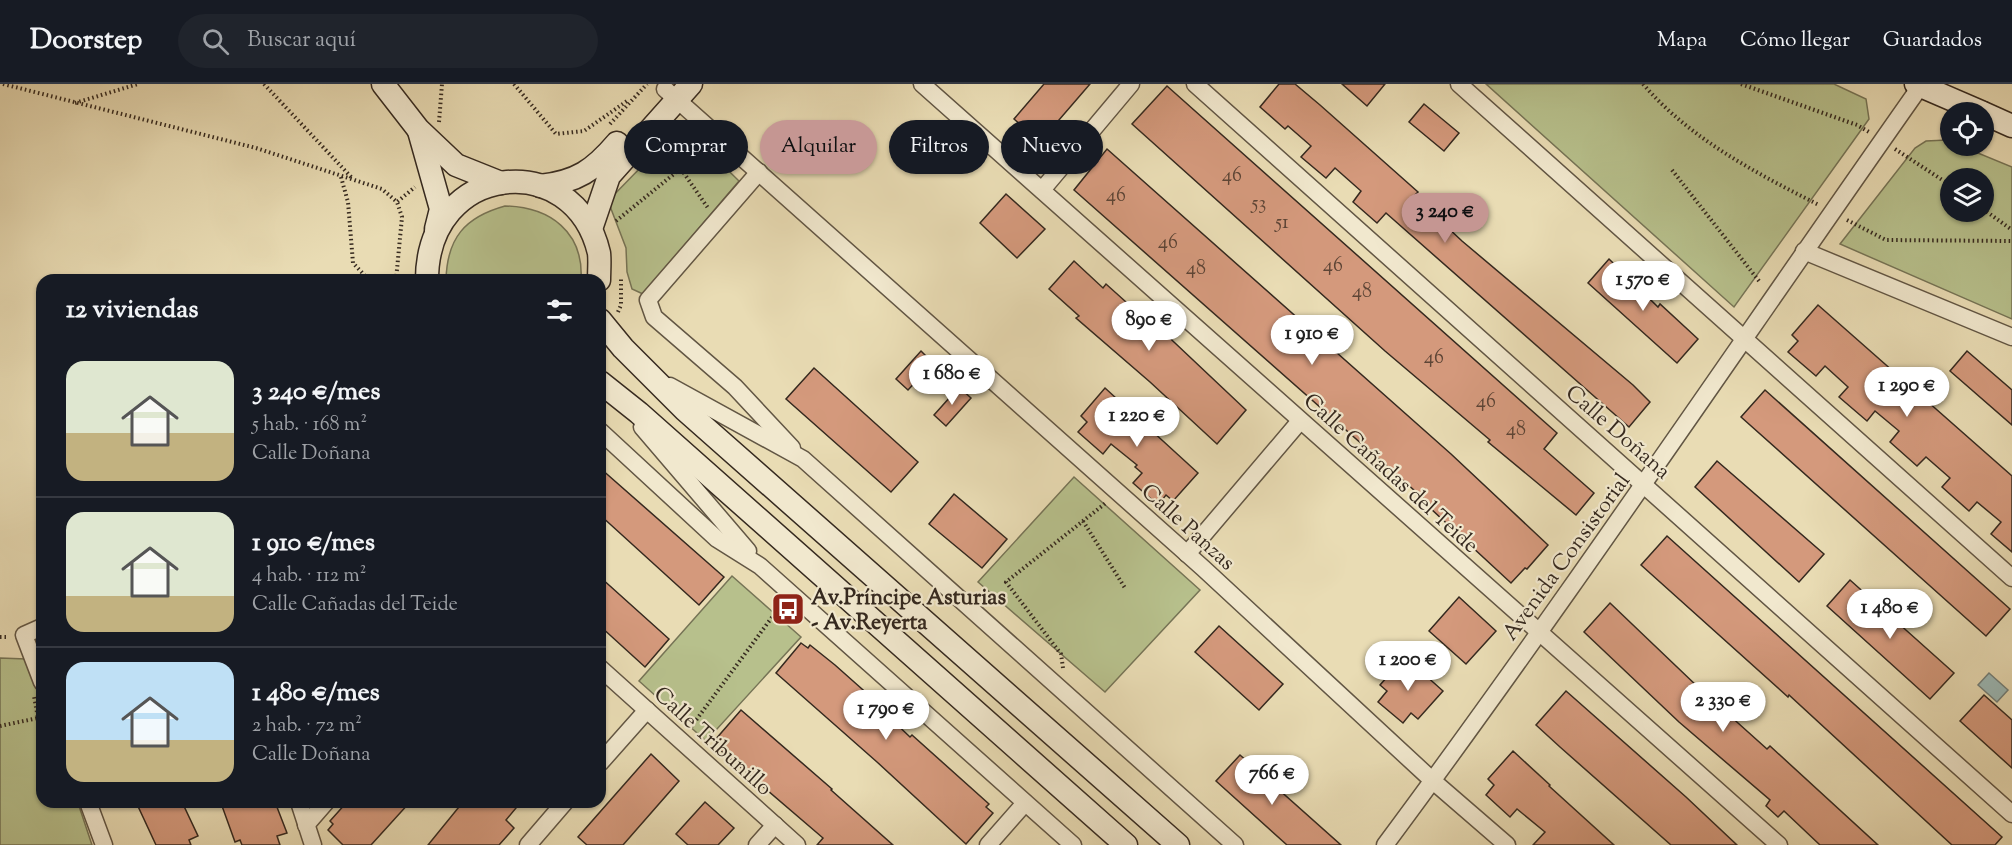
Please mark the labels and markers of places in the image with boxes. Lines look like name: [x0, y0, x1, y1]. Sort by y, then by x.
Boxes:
pin: 3 240 €: [1390, 193, 1500, 244]
pin: 1 570 €: [1588, 261, 1698, 312]
pin: 890 €: [1107, 301, 1191, 352]
pin: 1 910 €: [1257, 315, 1367, 366]
pin: 1 680 €: [897, 355, 1007, 406]
pin: 1 290 €: [1852, 367, 1962, 418]
pin: 1 220 €: [1082, 397, 1192, 448]
place label: Av.Príncipe Asturias - Av.Reyerta: [811, 583, 1007, 640]
pin: 1 480 €: [1835, 589, 1945, 640]
bus stop icon: Av.Príncipe Asturias - Av.Reyerta: [770, 591, 806, 627]
pin: 1 200 €: [1353, 641, 1463, 692]
pin: 2 330 €: [1668, 682, 1778, 733]
pin: 1 790 €: [831, 690, 941, 741]
pin: 766 €: [1230, 755, 1314, 806]

